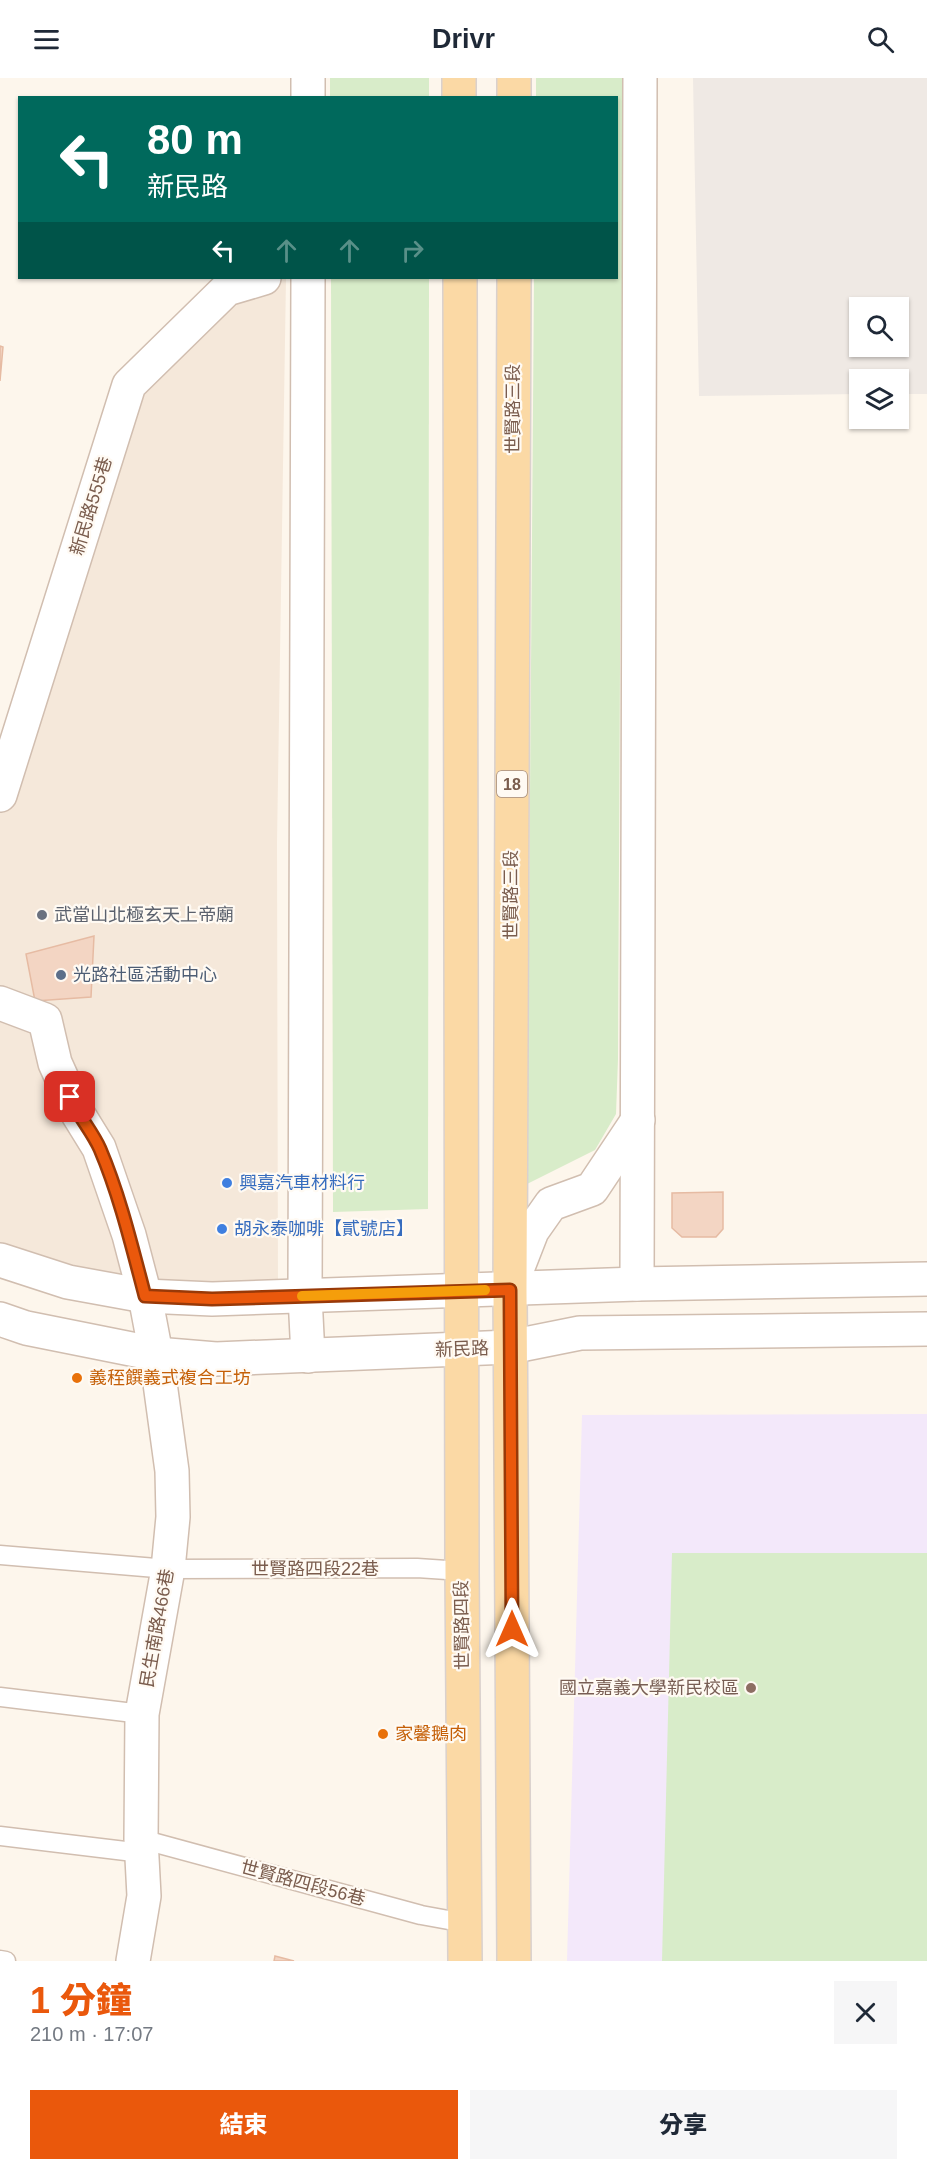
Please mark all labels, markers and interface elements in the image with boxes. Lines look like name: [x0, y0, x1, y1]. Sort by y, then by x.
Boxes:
icon: menu: [30, 23, 63, 56]
icon: search: [864, 23, 897, 56]
text: Drivr: [432, 24, 495, 54]
text: 80 m: [147, 116, 243, 163]
icon: left: [48, 120, 126, 198]
text: 新民路: [147, 172, 228, 202]
icon: left: [207, 234, 240, 267]
icon: ahead: [270, 234, 303, 267]
icon: ahead: [333, 234, 366, 267]
icon: right: [396, 234, 429, 267]
map controls: [849, 297, 909, 429]
button: search: [849, 297, 909, 357]
street label: 世賢路三段: [503, 364, 523, 454]
button: layers: [849, 369, 909, 429]
street label: 新民路555巷: [67, 454, 115, 558]
road number: 18: [497, 771, 527, 797]
street label: 世賢路三段: [501, 850, 521, 940]
place label: 武當山北極玄天上帝廟: [54, 905, 234, 925]
marker: 武當山北極玄天上帝廟: [35, 908, 49, 922]
place label: 光路社區活動中心: [73, 965, 217, 985]
marker: 光路社區活動中心: [54, 968, 68, 982]
pin: [44, 1071, 95, 1122]
icon: arrive: [53, 1080, 86, 1113]
place label: 興嘉汽車材料行: [239, 1173, 365, 1193]
marker: 興嘉汽車材料行: [220, 1176, 234, 1190]
place label: 胡永泰咖啡【貳號店】: [234, 1219, 414, 1239]
marker: 胡永泰咖啡【貳號店】: [215, 1222, 229, 1236]
street label: 新民路: [435, 1338, 489, 1360]
place label: 義秷饌義式複合工坊: [89, 1368, 251, 1388]
marker: 義秷饌義式複合工坊: [70, 1371, 84, 1385]
street label: 世賢路四段22巷: [251, 1559, 379, 1579]
street label: 民生南路466巷: [137, 1567, 177, 1689]
street label: 世賢路四段: [451, 1580, 473, 1670]
position arrow: [480, 1597, 544, 1661]
place label: 國立嘉義大學新民校區: [559, 1678, 739, 1698]
marker: 國立嘉義大學新民校區: [744, 1681, 758, 1695]
place label: 家馨鵝肉: [395, 1724, 467, 1744]
marker: 家馨鵝肉: [376, 1727, 390, 1741]
street label: 世賢路四段56巷: [239, 1857, 367, 1909]
text: 1 分鐘: [30, 1980, 132, 2021]
button: close: [834, 1981, 897, 2044]
text: 210 m · 17:07: [30, 2023, 153, 2045]
button: 結束: [30, 2090, 458, 2159]
button: 分享: [470, 2090, 897, 2159]

